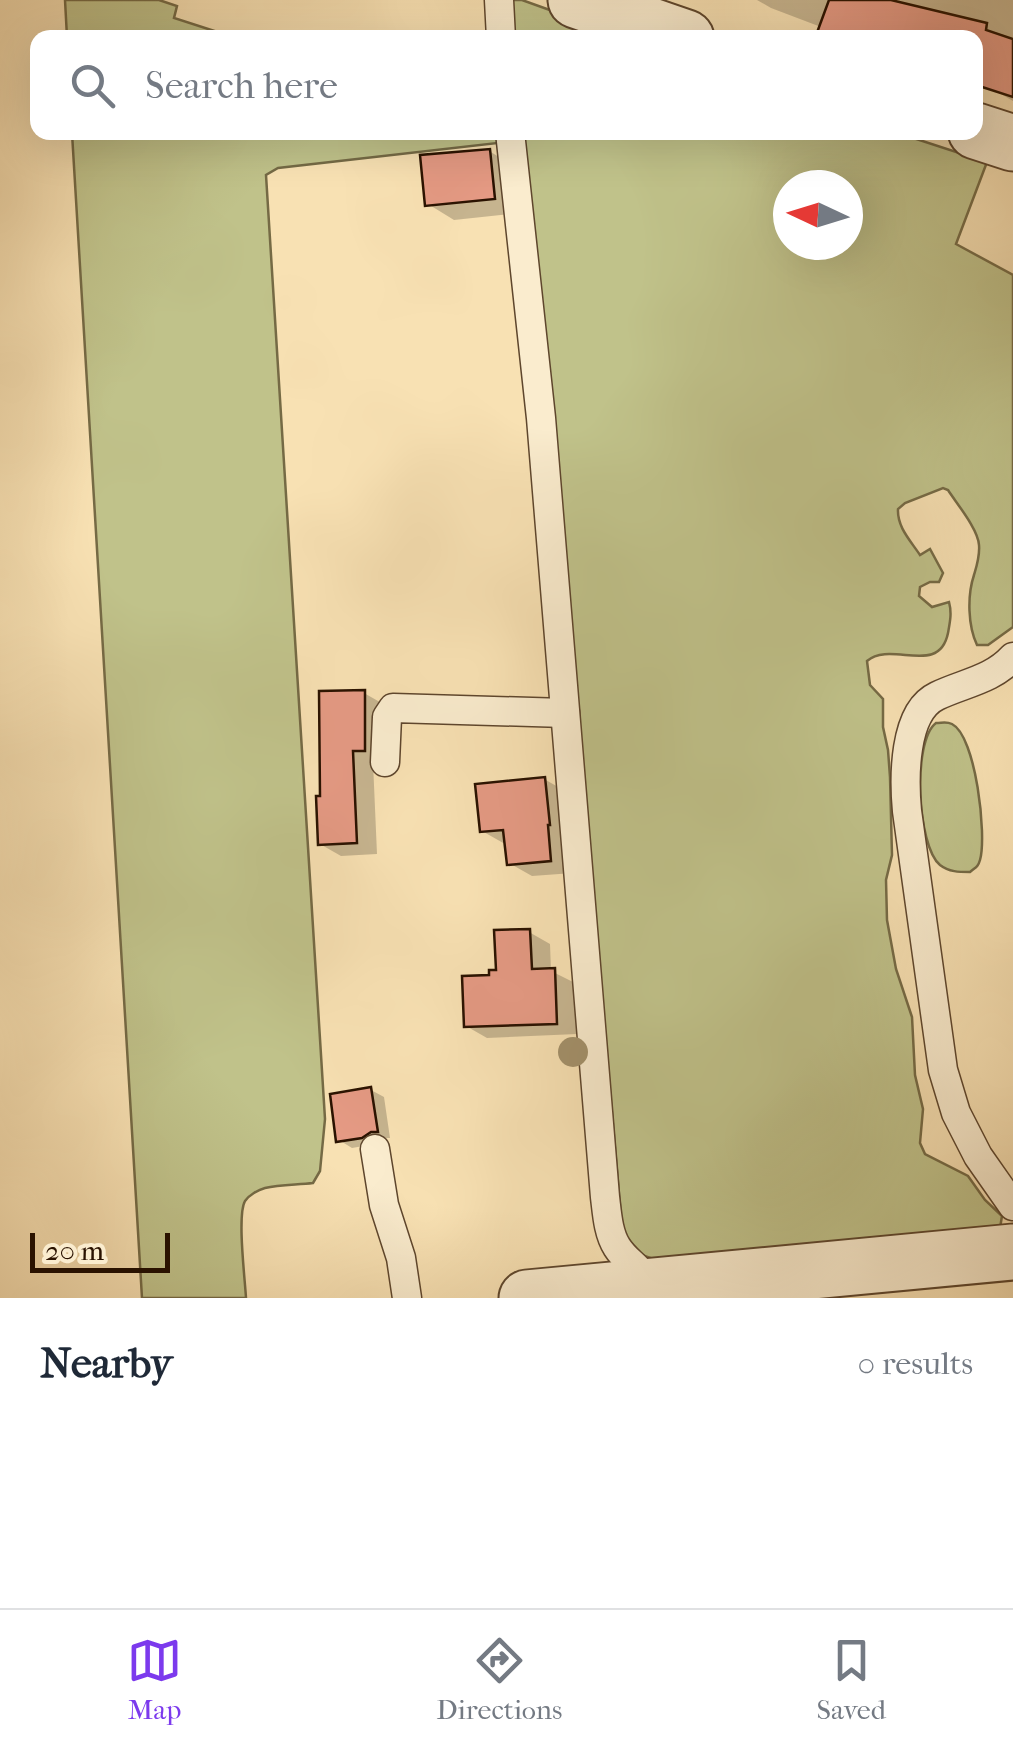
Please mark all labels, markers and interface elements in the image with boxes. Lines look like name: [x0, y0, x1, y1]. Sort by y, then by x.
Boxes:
search box: [30, 30, 983, 140]
icon: search: [65, 58, 120, 113]
text: Search here: [145, 63, 338, 108]
north arrow: [773, 170, 863, 260]
scale bar: [30, 1228, 170, 1272]
text: 20 m: [45, 1234, 104, 1267]
text: Nearby: [40, 1339, 172, 1388]
text: 0 results: [857, 1345, 973, 1382]
tab: Map: [127, 1633, 182, 1726]
tab: Directions: [436, 1633, 562, 1726]
tab: Saved: [816, 1633, 886, 1726]

